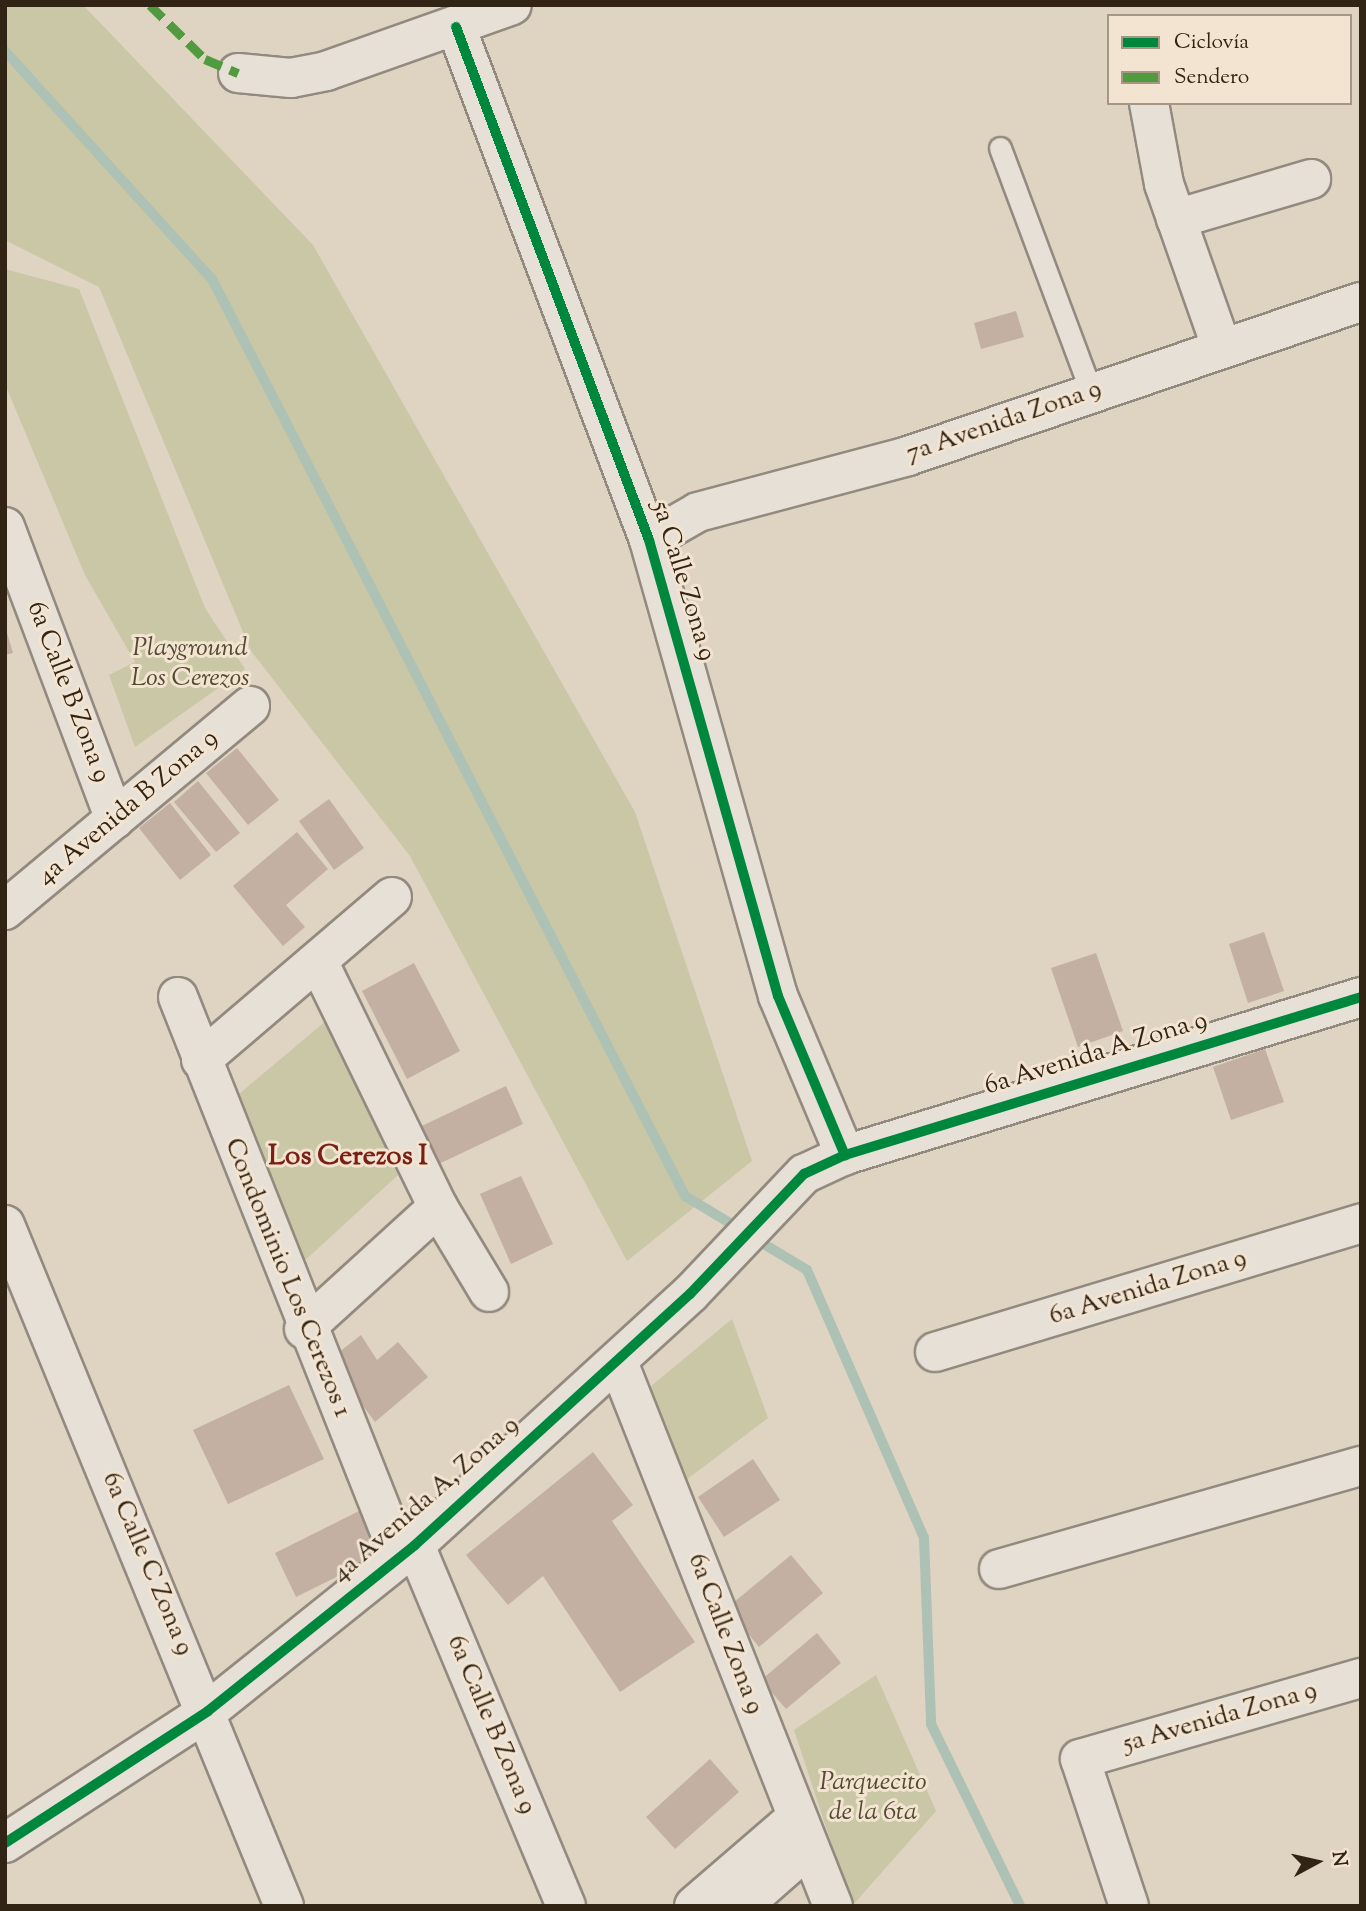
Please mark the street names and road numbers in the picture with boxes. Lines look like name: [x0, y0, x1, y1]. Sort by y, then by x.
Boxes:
street label: 7a Avenida Zona 9: [902, 374, 1106, 470]
street label: 5a Calle Zona 9: [644, 497, 722, 665]
street label: 6a Calle B Zona 9: [19, 597, 117, 787]
street label: 4a Avenida B Zona 9: [31, 723, 225, 893]
street label: 6a Avenida A Zona 9: [981, 1005, 1211, 1103]
street label: Condominio Los Cerezos 1: [217, 1134, 357, 1422]
street label: 6a Avenida Zona 9: [1046, 1243, 1250, 1333]
street label: 4a Avenida A, Zona 9: [326, 1410, 526, 1590]
street label: 6a Calle C Zona 9: [94, 1468, 200, 1660]
street label: 6a Calle Zona 9: [680, 1549, 770, 1719]
street label: 6a Calle B Zona 9: [439, 1631, 543, 1819]
street label: 5a Avenida Zona 9: [1119, 1675, 1321, 1761]

